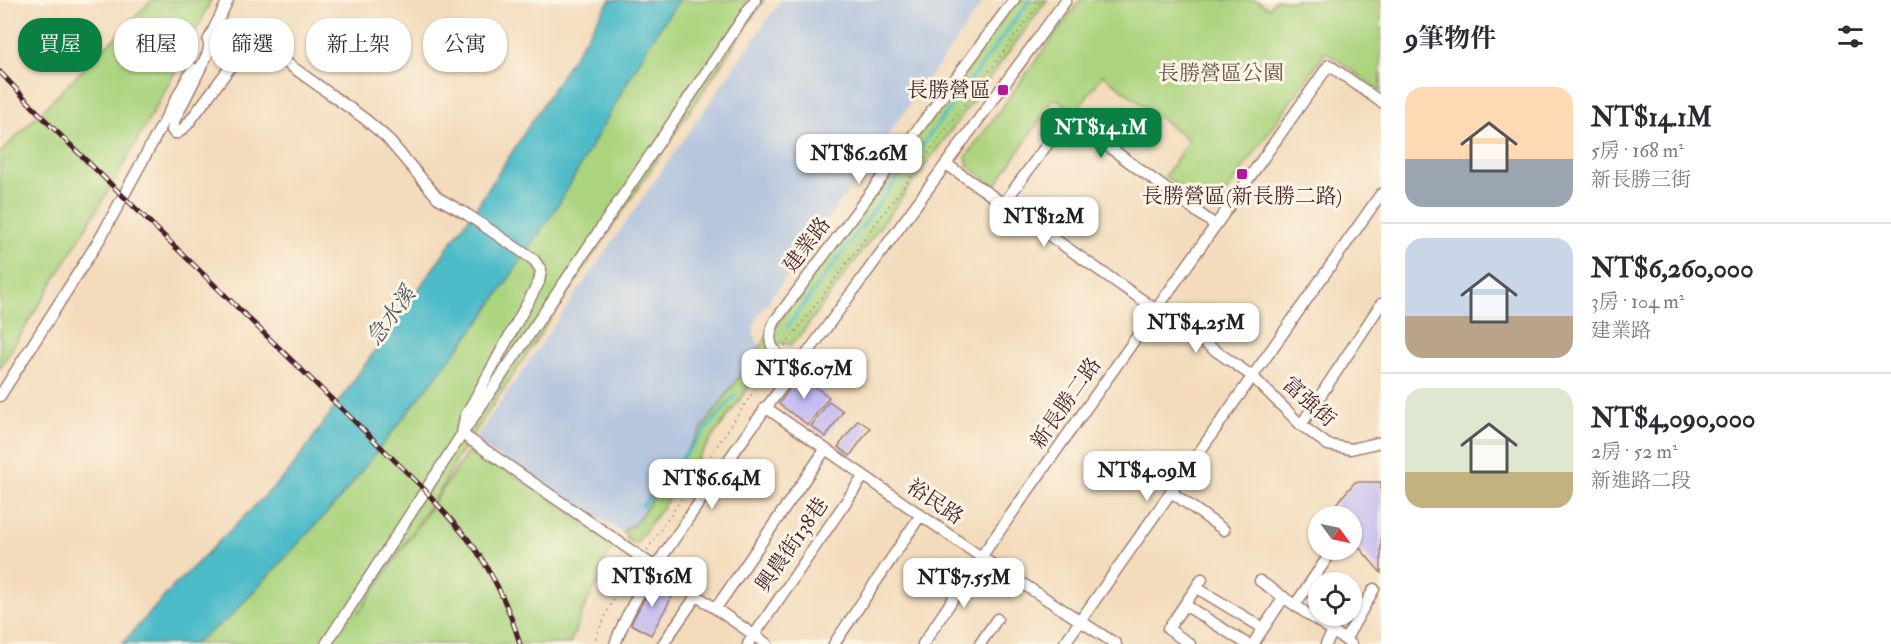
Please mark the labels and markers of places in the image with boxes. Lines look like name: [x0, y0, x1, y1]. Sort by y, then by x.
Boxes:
place label: 長勝營區: [907, 77, 991, 104]
marker: 長勝營區: [996, 83, 1010, 97]
pin: NT$14.1M: [1039, 108, 1163, 159]
pin: NT$6.26M: [797, 134, 921, 185]
marker: 長勝營區(新長勝二路): [1235, 167, 1249, 181]
place label: 長勝營區(新長勝二路): [1142, 183, 1342, 210]
pin: NT$12M: [995, 197, 1093, 248]
pin: NT$4.25M: [1134, 303, 1258, 354]
pin: NT$6.07M: [742, 349, 866, 400]
pin: NT$4.09M: [1085, 451, 1209, 502]
pin: NT$6.64M: [650, 459, 774, 510]
pin: NT$16M: [603, 557, 701, 608]
pin: NT$7.55M: [902, 558, 1026, 609]

